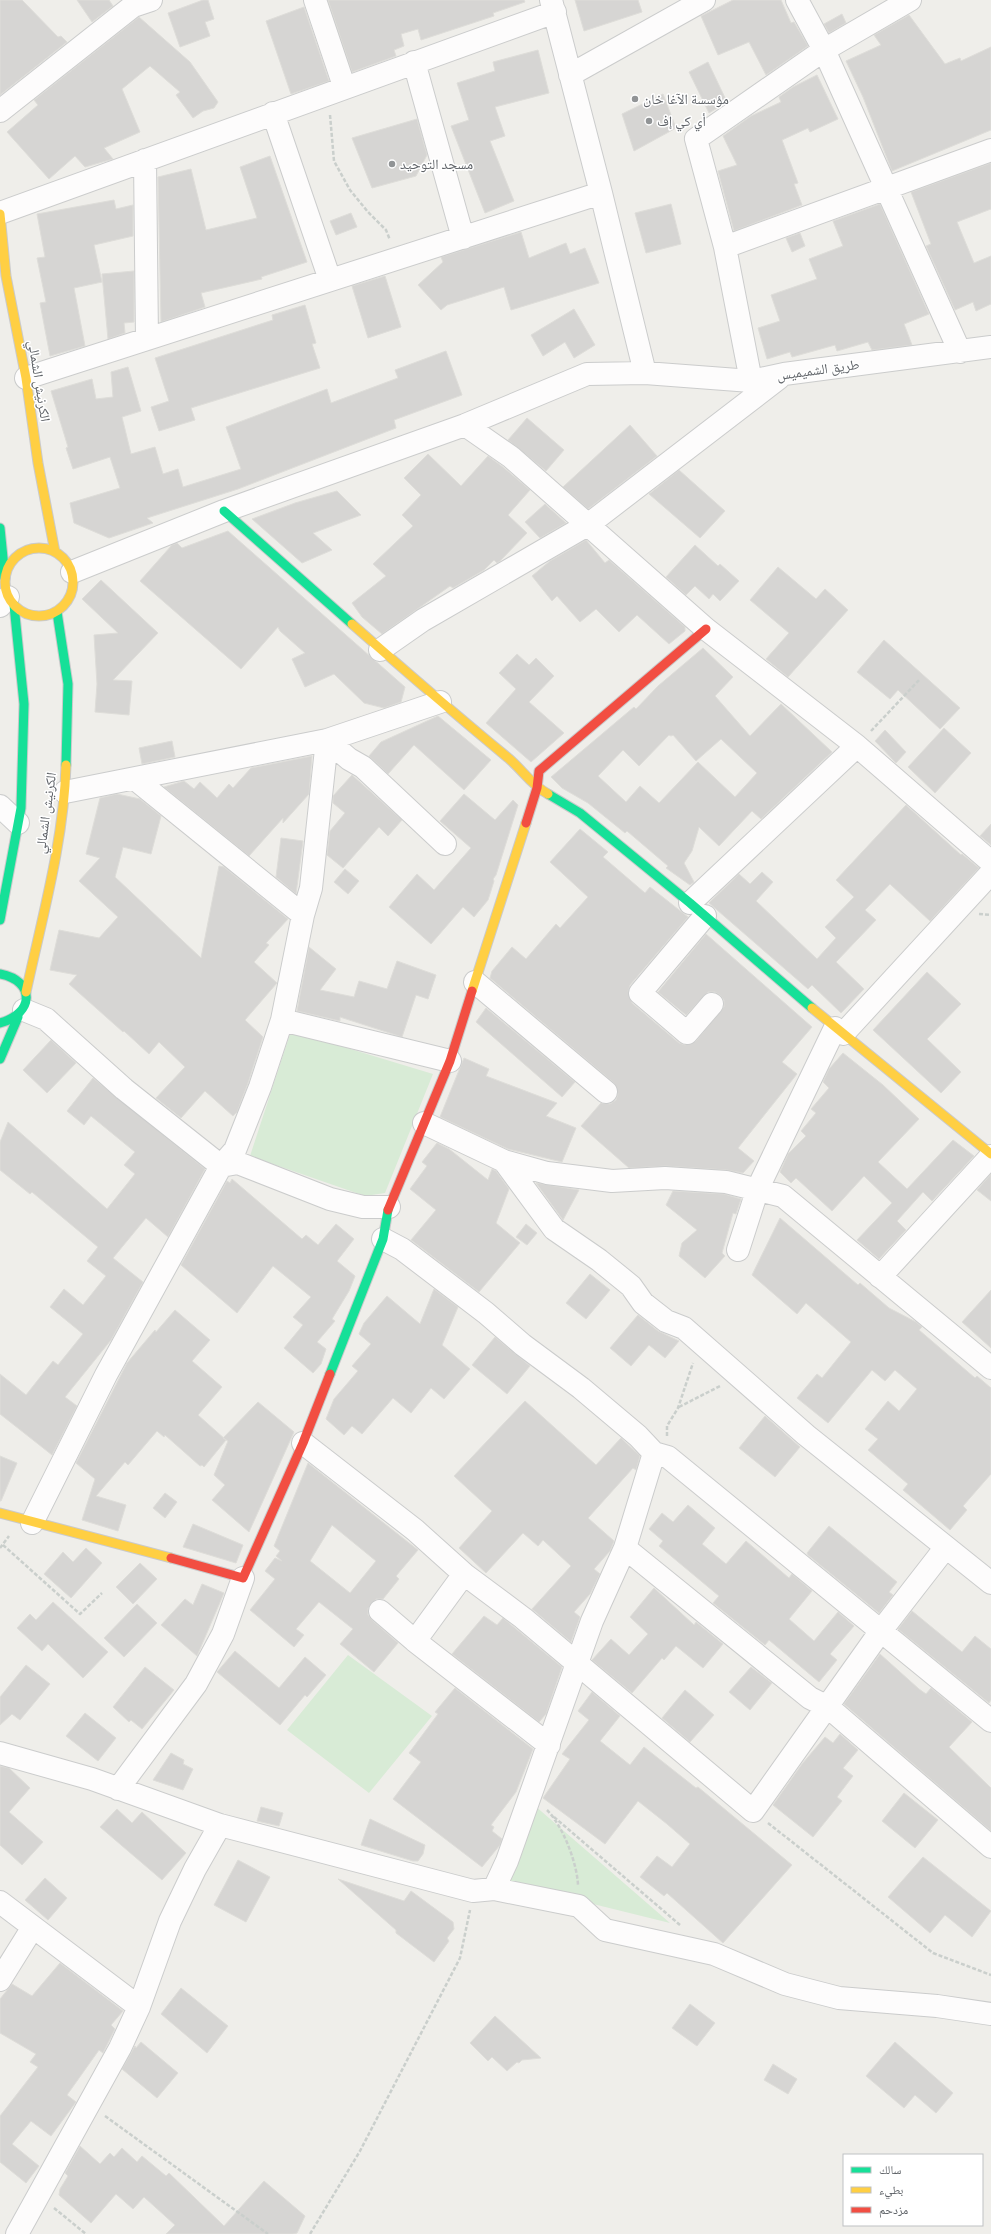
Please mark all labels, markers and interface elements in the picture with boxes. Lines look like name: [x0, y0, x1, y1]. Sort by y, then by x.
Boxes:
place label: مؤسسة الآغا خان: [643, 91, 729, 108]
marker: مؤسسة الآغا خان: [630, 94, 640, 104]
place label: أي كي إف: [657, 113, 706, 132]
marker: أي كي إف: [644, 116, 654, 126]
place label: مسجد التوحيد: [400, 156, 473, 173]
marker: مسجد التوحيد: [387, 159, 397, 169]
street label: الكرنيش الشمالي: [22, 339, 54, 423]
street label: طريق الشميميس: [776, 356, 861, 385]
street label: الكرنيش الشمالي: [32, 771, 63, 855]
legend: [843, 2154, 983, 2226]
text: سالك: [879, 2163, 901, 2178]
text: بطيء: [879, 2183, 903, 2200]
text: مزدحم: [879, 2203, 908, 2218]

